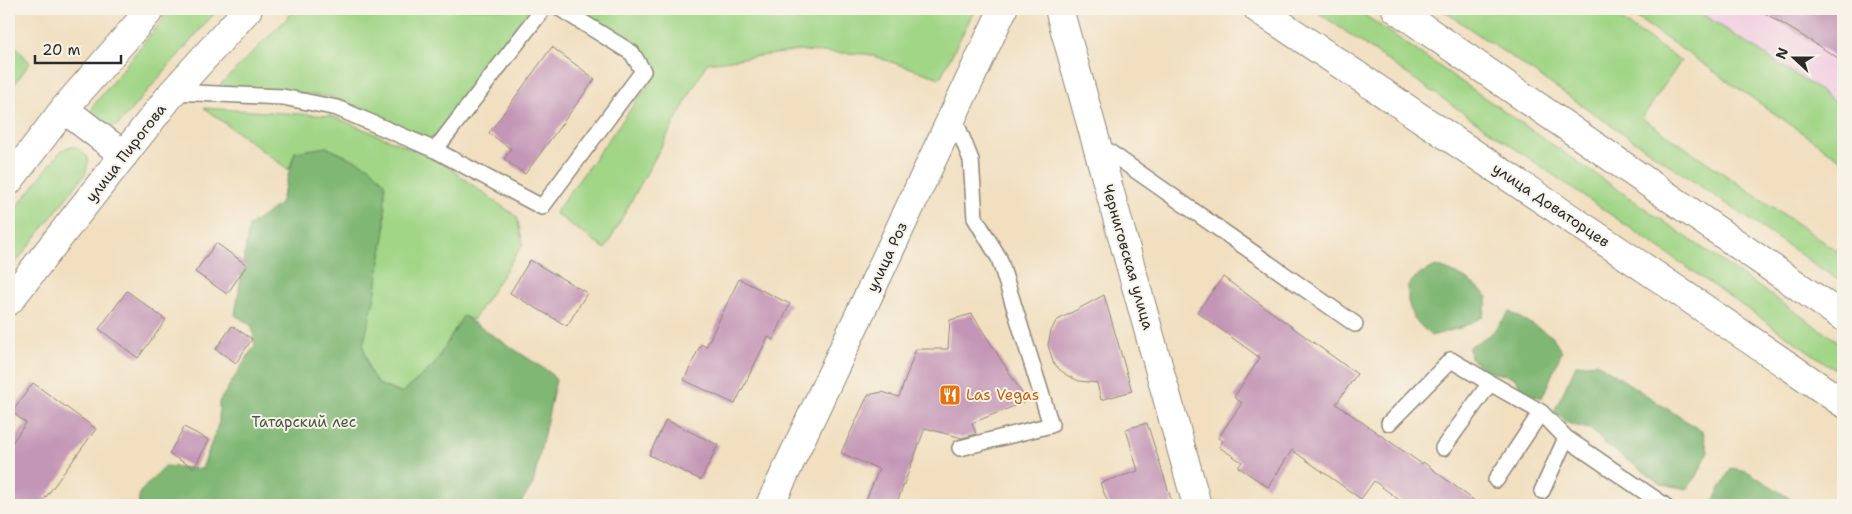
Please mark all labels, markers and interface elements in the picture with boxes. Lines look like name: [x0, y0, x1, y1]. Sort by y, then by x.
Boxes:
scale bar: [35, 32, 121, 64]
north arrow: [1770, 32, 1820, 82]
text: 20 m: [42, 40, 81, 60]
text: N: [1771, 45, 1792, 62]
street label: улица Пирогова: [81, 99, 171, 206]
street label: улица Доваторцев: [1488, 158, 1614, 252]
street label: Черниговская улица: [1098, 182, 1159, 333]
street label: улица Роз: [862, 219, 912, 295]
restaurant icon: Las Vegas: [938, 383, 962, 407]
place label: Las Vegas: [966, 385, 1039, 405]
park label: Татарский лес: [252, 412, 356, 432]

